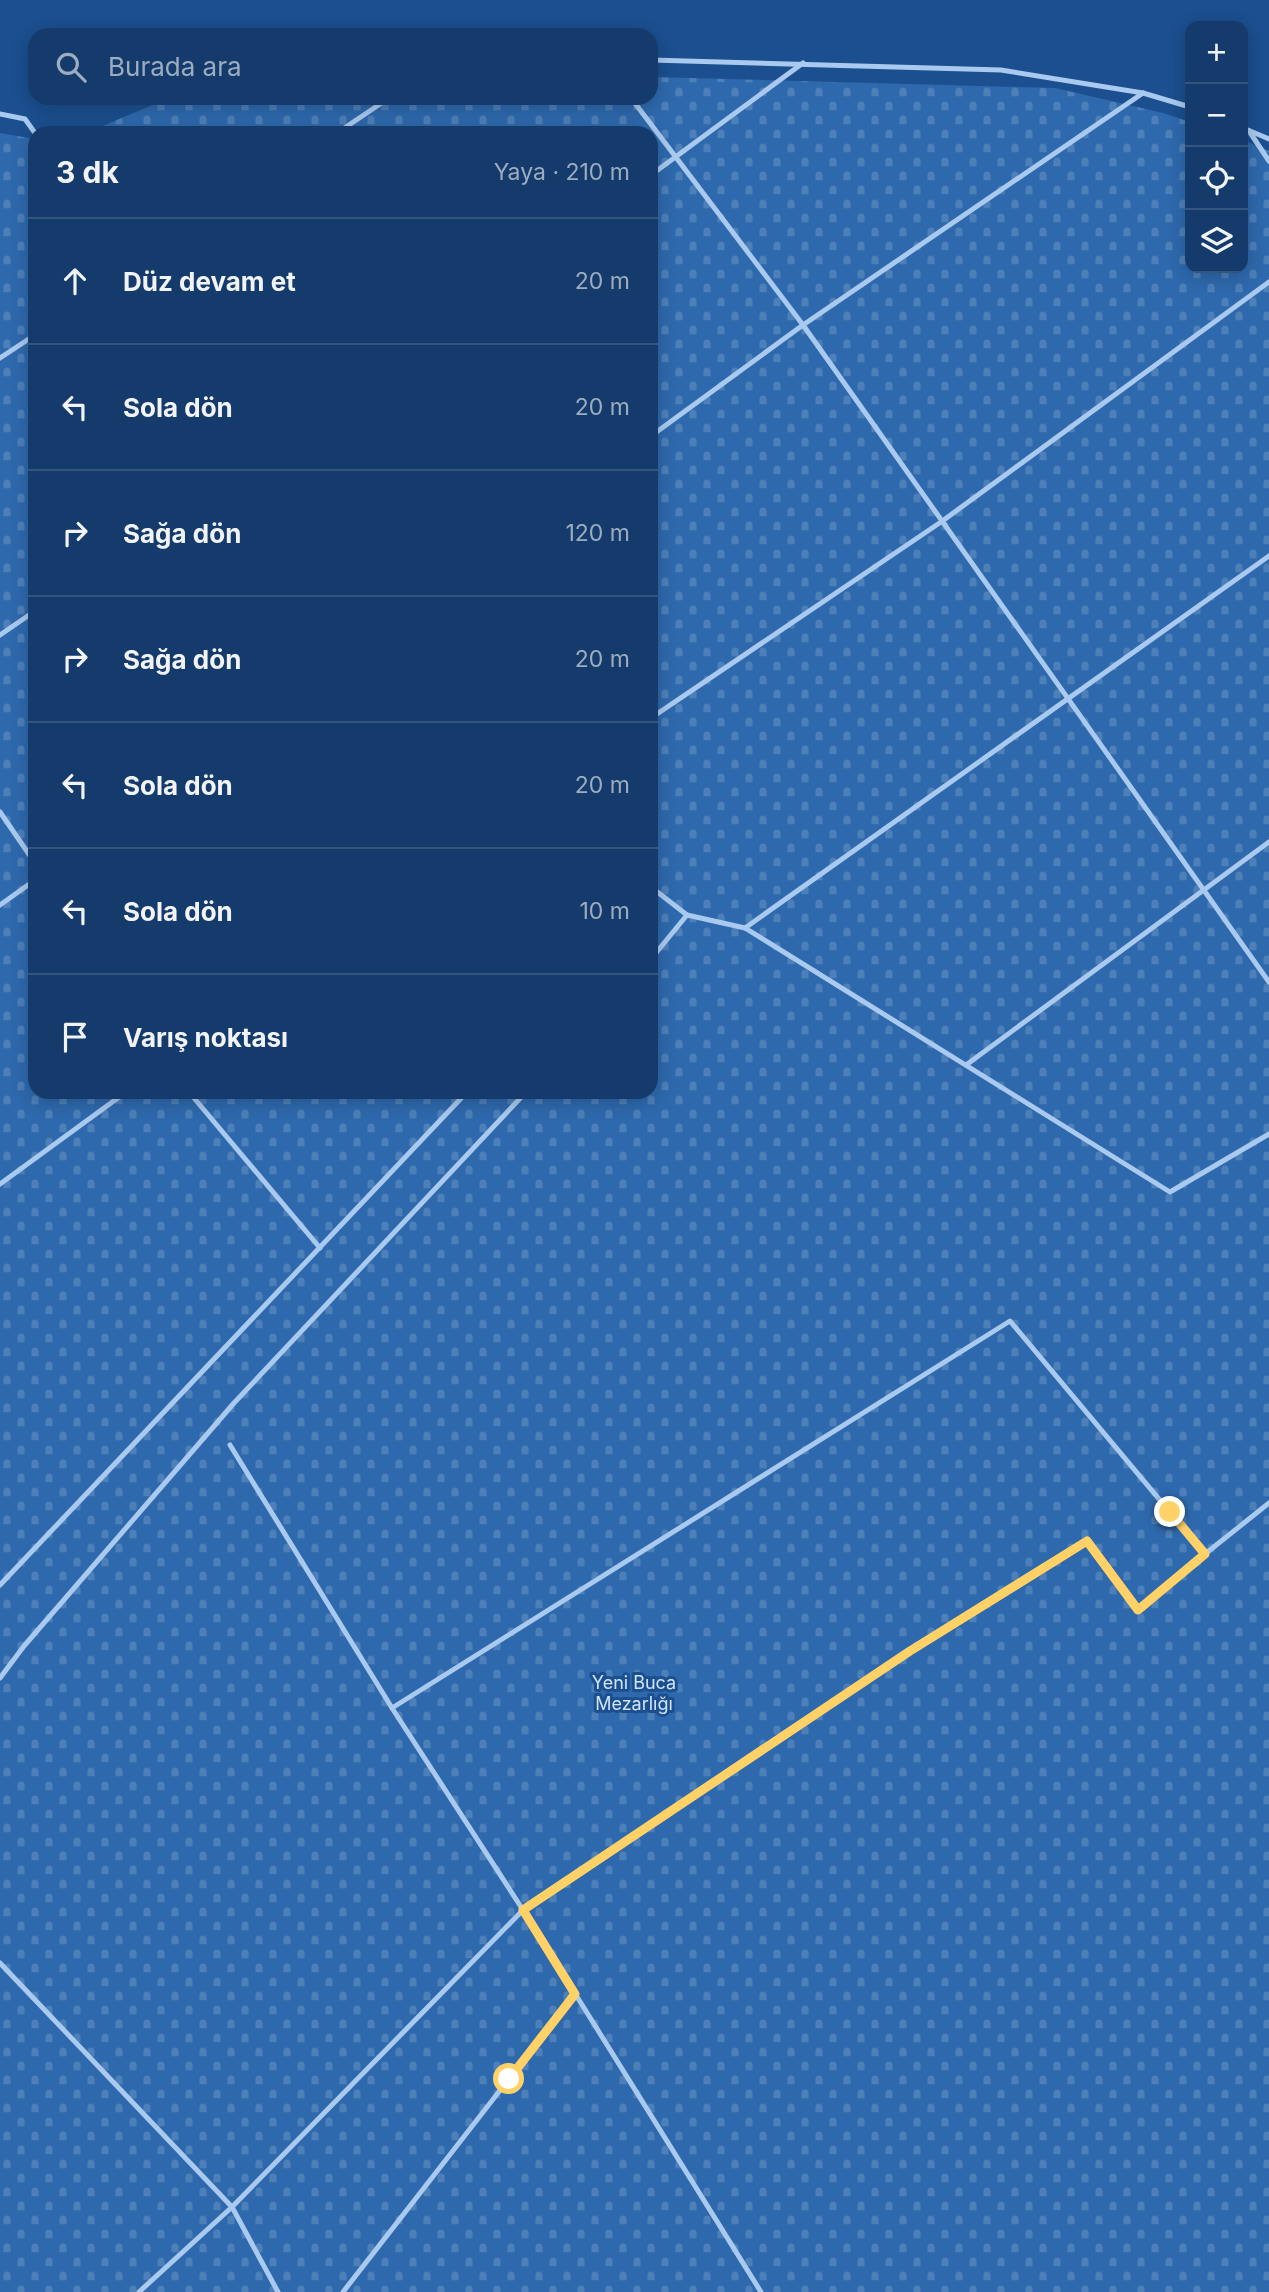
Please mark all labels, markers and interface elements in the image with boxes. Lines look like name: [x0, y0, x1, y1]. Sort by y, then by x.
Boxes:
map controls: [1185, 21, 1248, 273]
button: +: [1185, 21, 1248, 84]
search box: [28, 28, 658, 105]
icon: search: [52, 48, 90, 86]
text: Burada ara: [108, 51, 242, 82]
button: −: [1185, 84, 1248, 147]
button: locate: [1185, 147, 1248, 210]
text: 3 dk: [56, 154, 119, 190]
text: Yaya · 210 m: [494, 158, 630, 186]
button: layers: [1185, 210, 1248, 273]
icon: ahead: [56, 262, 94, 300]
text: Düz devam et: [123, 266, 296, 297]
text: 20 m: [575, 267, 630, 295]
icon: left: [56, 388, 94, 426]
text: Sola dön: [123, 392, 233, 423]
text: 20 m: [575, 393, 630, 421]
icon: right: [56, 514, 94, 552]
text: Sağa dön: [123, 518, 241, 549]
text: 120 m: [565, 519, 630, 547]
icon: right: [56, 640, 94, 678]
text: Sağa dön: [123, 644, 241, 675]
text: 20 m: [575, 645, 630, 673]
icon: left: [56, 766, 94, 804]
text: Sola dön: [123, 770, 233, 801]
text: 20 m: [575, 771, 630, 799]
icon: left: [56, 892, 94, 930]
text: Sola dön: [123, 896, 233, 927]
text: 10 m: [580, 897, 630, 925]
icon: arrive: [56, 1018, 94, 1056]
text: Varış noktası: [123, 1022, 288, 1053]
route end: [1154, 1496, 1185, 1527]
park label: Yeni Buca Mezarlığı: [592, 1672, 676, 1714]
route start: [493, 2063, 524, 2094]

